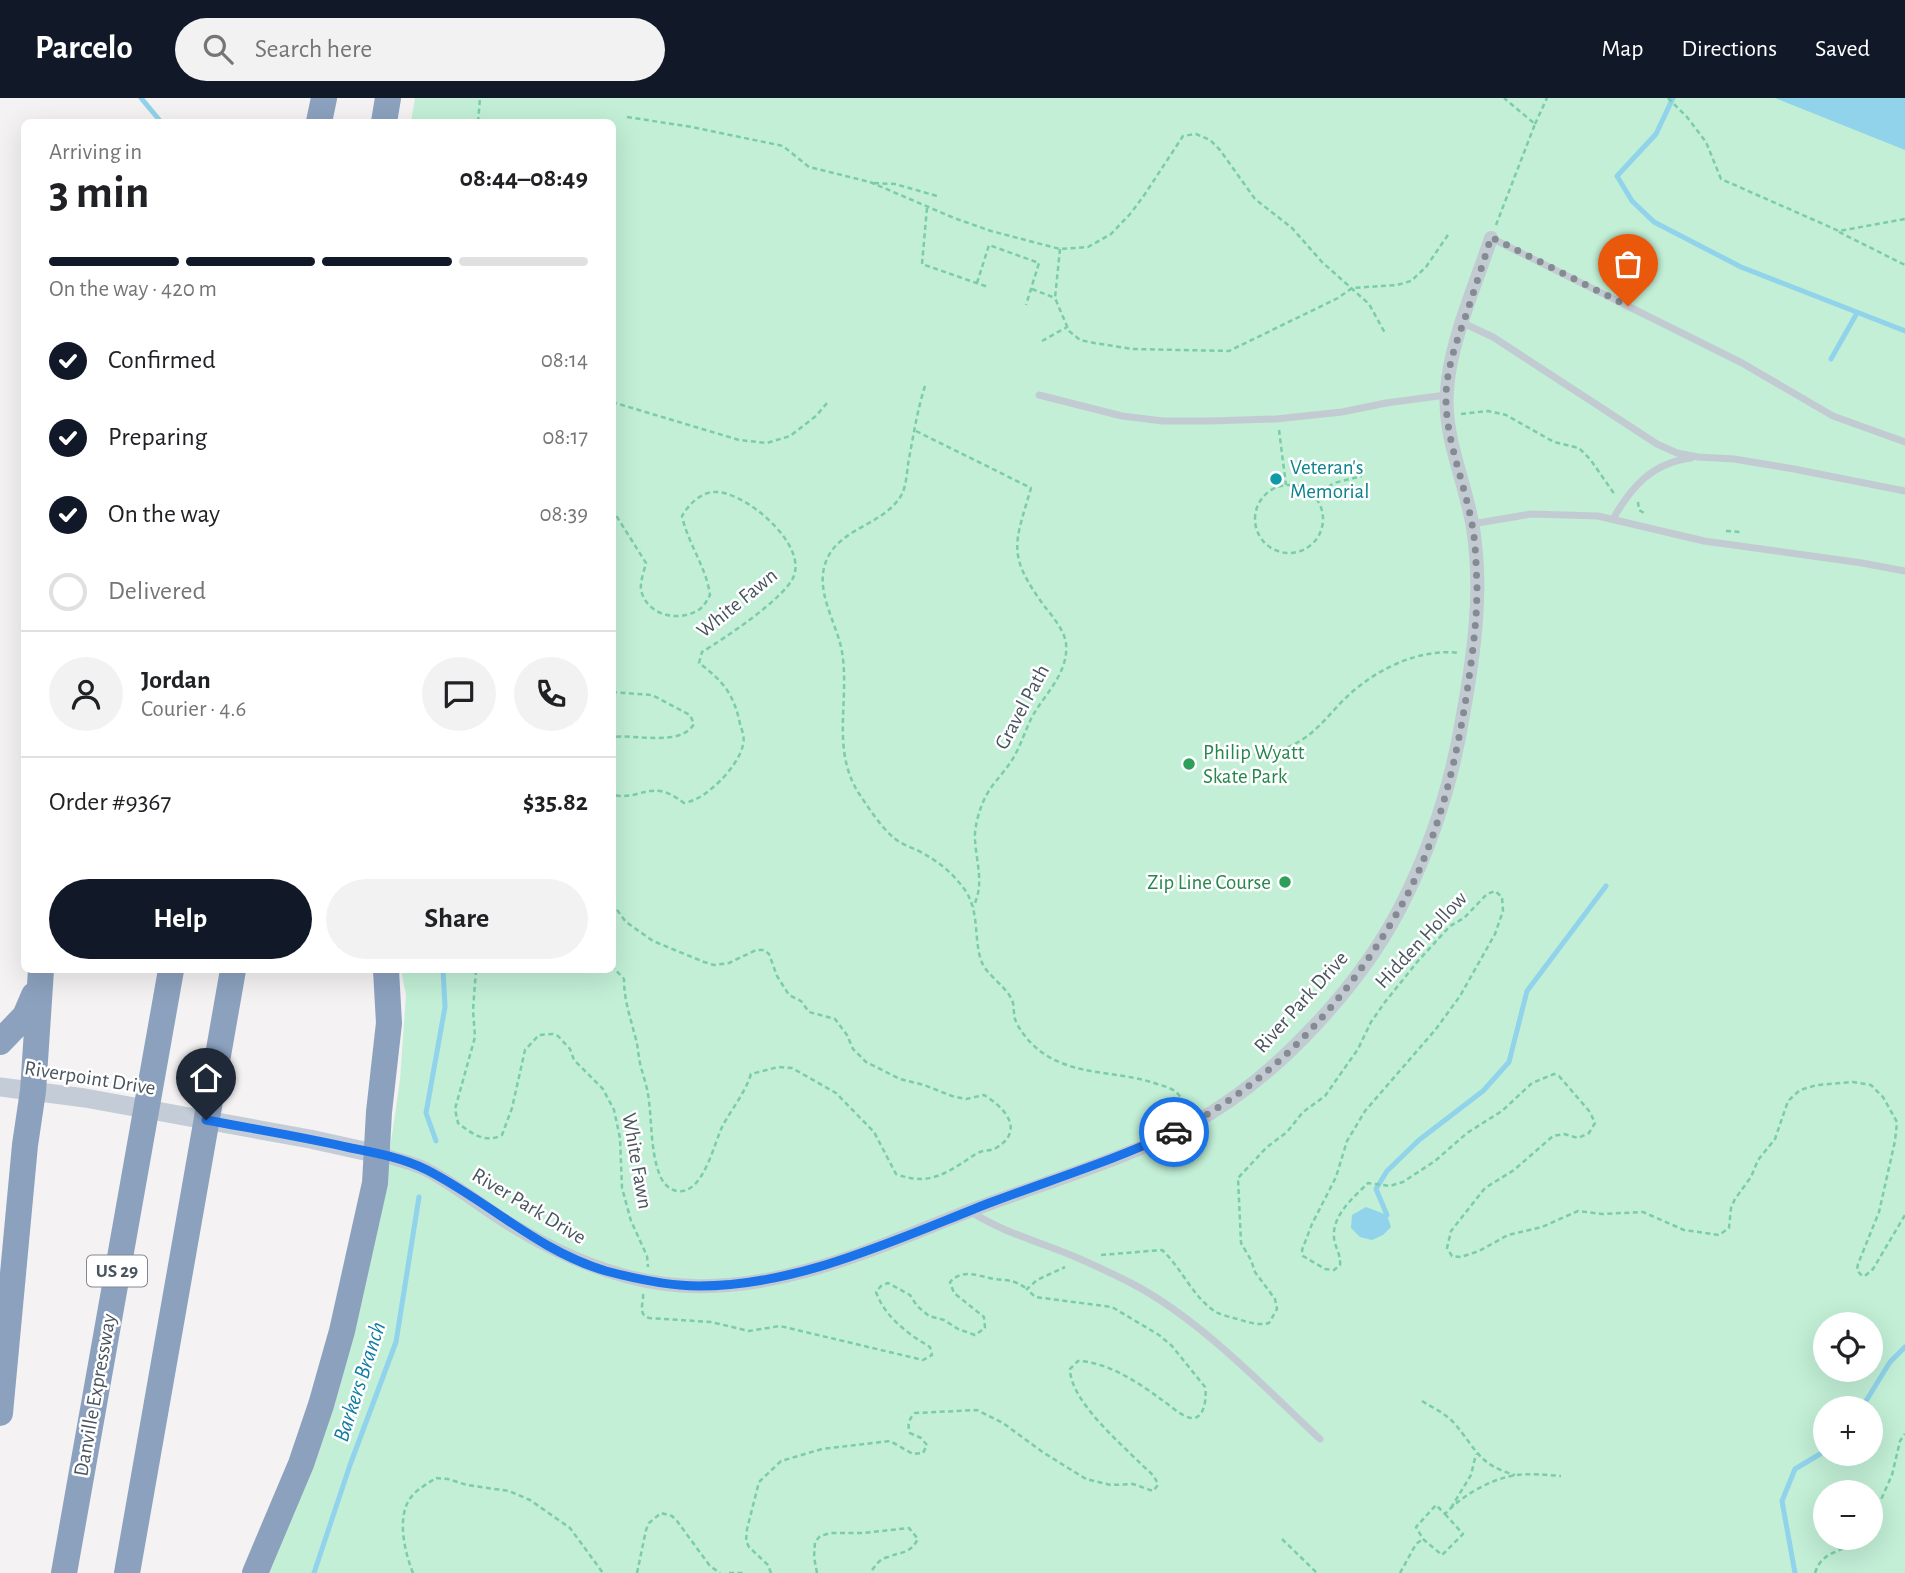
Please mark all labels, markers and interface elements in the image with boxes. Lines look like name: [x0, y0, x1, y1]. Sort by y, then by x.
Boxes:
search box: [175, 18, 665, 81]
icon: search: [199, 30, 237, 68]
text: Parcelo: [35, 32, 133, 65]
text: Search here: [255, 36, 372, 62]
text: Map: [1601, 37, 1643, 61]
text: Directions: [1681, 37, 1777, 61]
text: Saved: [1815, 37, 1870, 61]
text: Arriving in: [49, 141, 142, 164]
text: 08:44–08:49: [460, 165, 588, 191]
text: 3 min: [49, 170, 149, 216]
pin: [1598, 234, 1658, 306]
icon: bag: [1609, 245, 1647, 283]
text: On the way · 420 m: [49, 278, 217, 301]
icon: check: [49, 342, 87, 380]
text: Confirmed: [108, 347, 216, 373]
text: 08:14: [541, 349, 588, 372]
icon: check: [49, 419, 87, 457]
text: Preparing: [108, 424, 207, 450]
text: 08:17: [542, 426, 588, 449]
place label: Veteran's Memorial: [1290, 457, 1370, 502]
marker: Veteran's Memorial: [1268, 471, 1284, 487]
icon: check: [49, 496, 87, 534]
text: On the way: [108, 501, 220, 527]
text: 08:39: [539, 503, 588, 526]
street label: White Fawn: [693, 564, 781, 642]
text: Delivered: [108, 578, 206, 604]
button: person: [49, 657, 123, 731]
button: chat: [422, 657, 496, 731]
button: phone: [514, 657, 588, 731]
street label: Gravel Path: [991, 661, 1053, 753]
text: Jordan: [141, 667, 211, 693]
text: Courier · 4.6: [141, 698, 246, 721]
place label: Philip Wyatt Skate Park: [1203, 742, 1305, 787]
marker: Philip Wyatt Skate Park: [1181, 756, 1197, 772]
text: Order #9367: [49, 789, 171, 815]
text: $35.82: [523, 789, 588, 815]
place label: Zip Line Course: [1147, 872, 1271, 893]
marker: Zip Line Course: [1277, 874, 1293, 890]
button: Help: [49, 879, 312, 959]
button: Share: [326, 879, 588, 959]
street label: Hidden Hollow: [1371, 888, 1471, 992]
street label: River Park Drive: [1250, 947, 1352, 1057]
pin: [176, 1048, 236, 1120]
street label: Riverpoint Drive: [23, 1057, 157, 1099]
icon: home: [187, 1059, 225, 1097]
courier: [1139, 1097, 1209, 1167]
street label: White Fawn: [618, 1111, 656, 1211]
icon: car: [1155, 1113, 1193, 1151]
street label: River Park Drive: [468, 1164, 590, 1248]
road number: US 29: [87, 1256, 147, 1287]
street label: Danville Expressway: [70, 1312, 120, 1478]
map controls: [1813, 1312, 1883, 1550]
button: locate: [1813, 1312, 1883, 1382]
water label: Barkers Branch: [330, 1319, 390, 1445]
button: +: [1813, 1396, 1883, 1466]
button: −: [1813, 1480, 1883, 1550]

